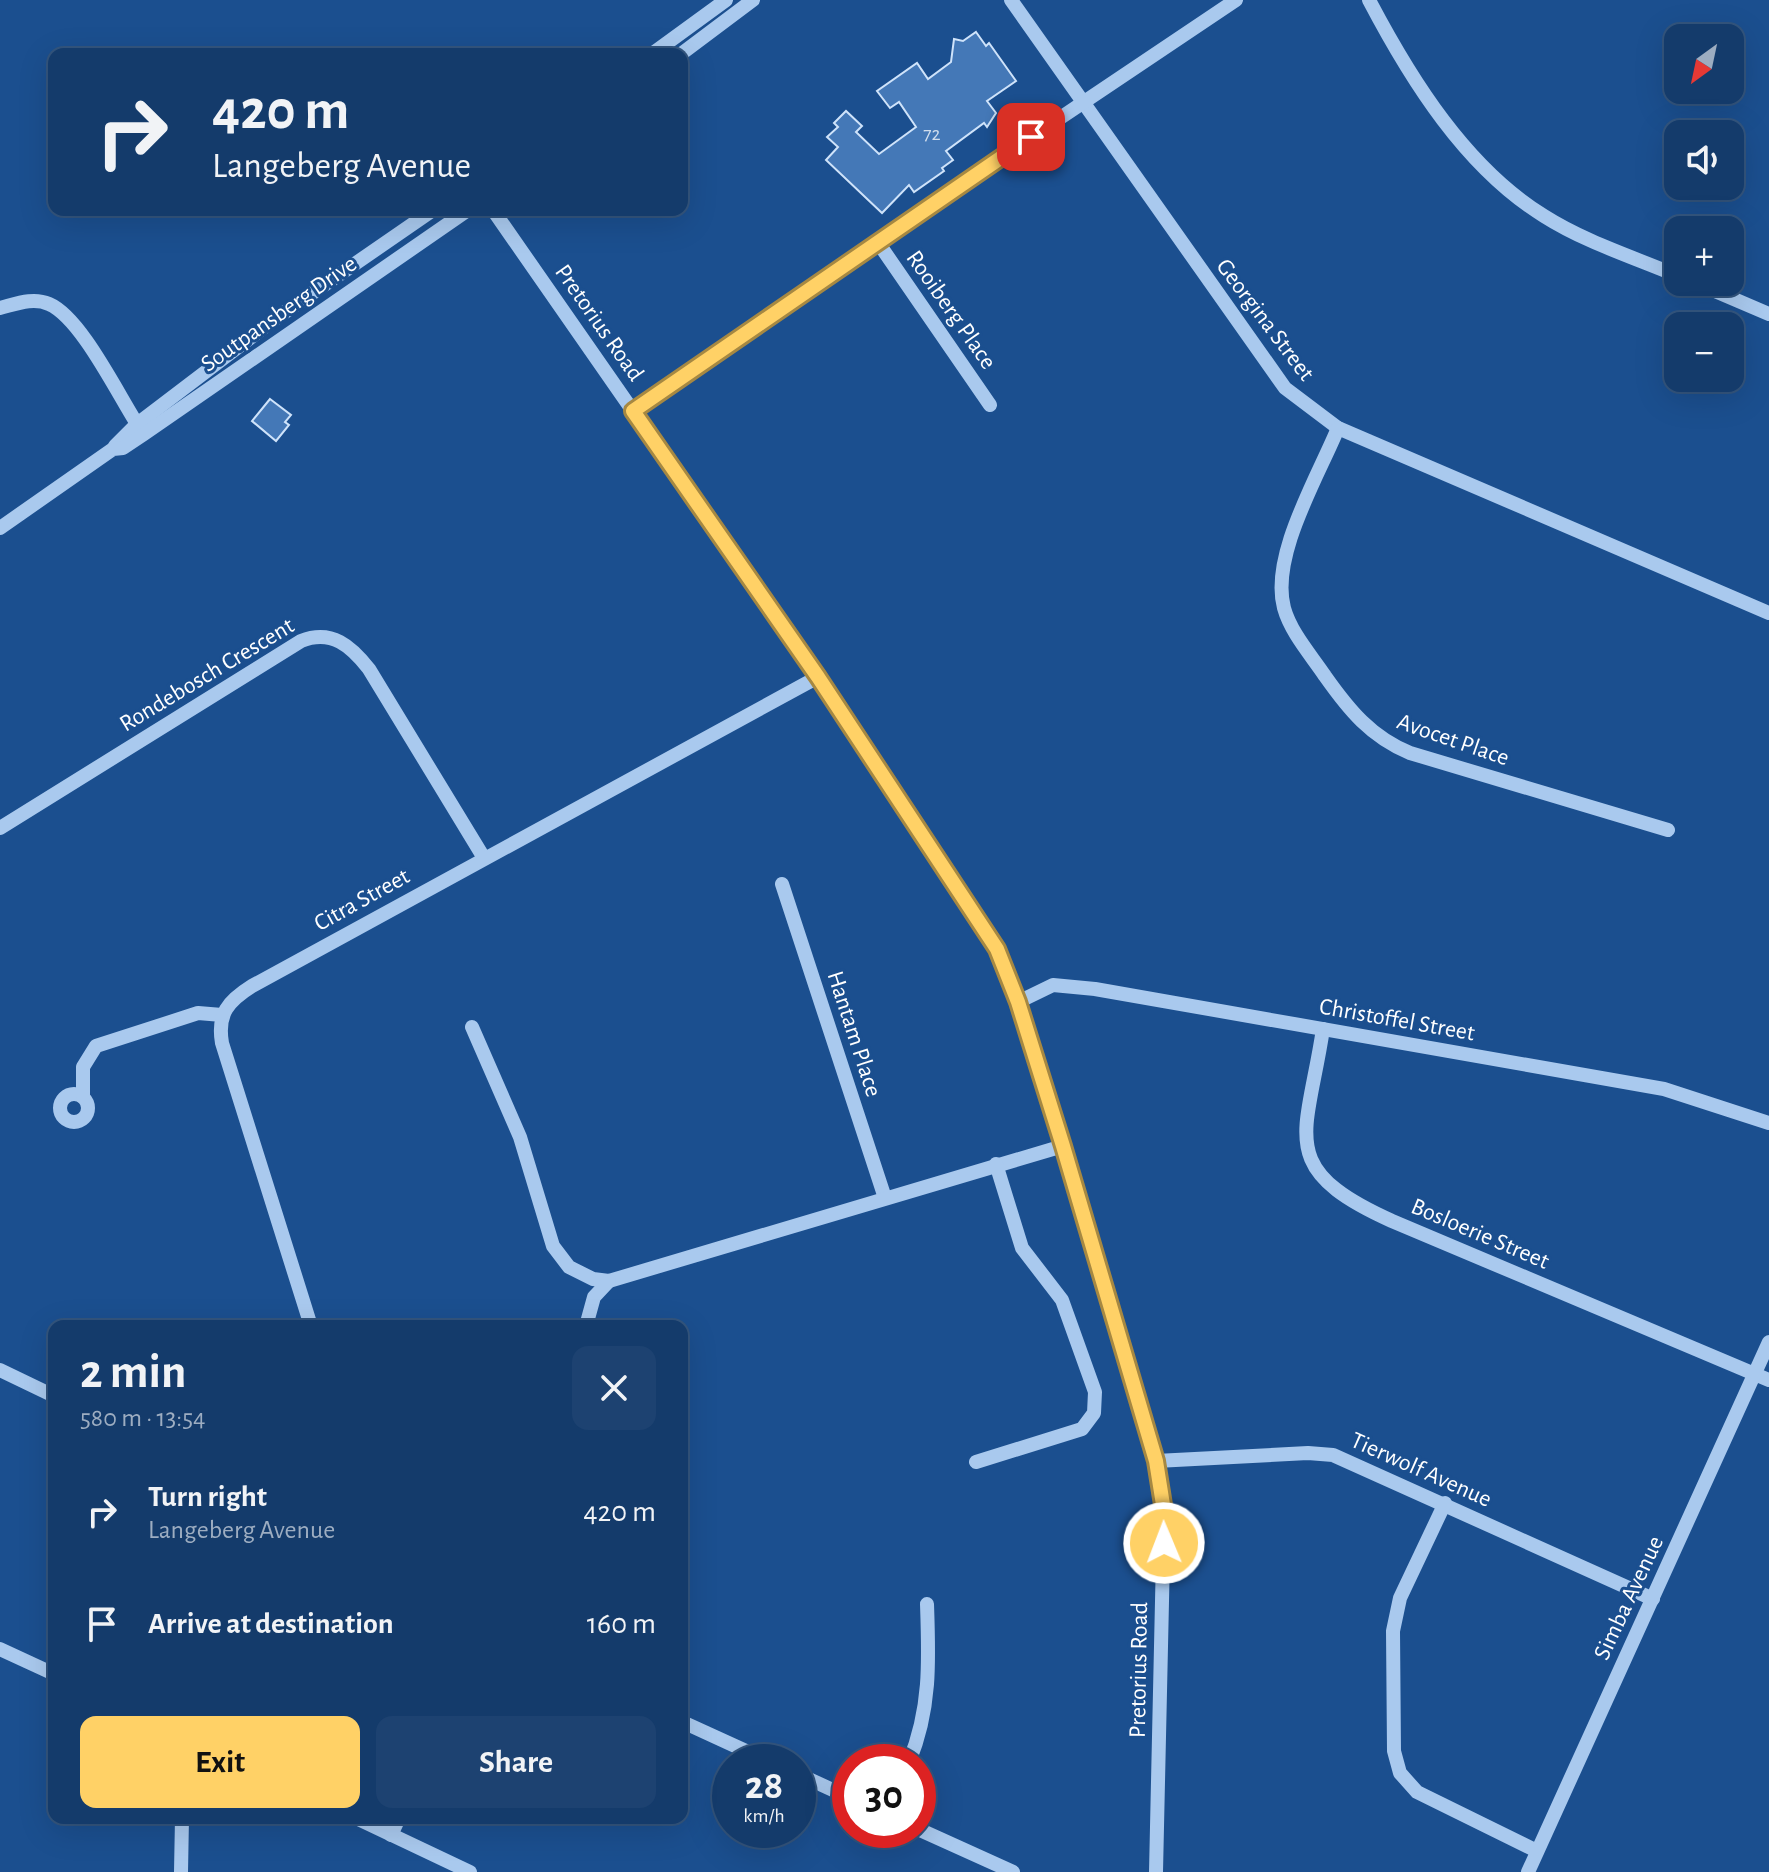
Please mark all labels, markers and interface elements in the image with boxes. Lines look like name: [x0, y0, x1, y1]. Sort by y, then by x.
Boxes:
north arrow: [1664, 24, 1744, 104]
map controls: [1664, 24, 1744, 392]
icon: right: [80, 80, 184, 184]
text: 420 m: [212, 83, 349, 139]
pin: [997, 103, 1065, 171]
icon: arrive: [1009, 115, 1053, 159]
button: sound: [1664, 120, 1744, 200]
house number: 72: [923, 124, 941, 144]
text: Langeberg Avenue: [212, 148, 471, 184]
button: +: [1664, 216, 1744, 296]
street label: Rooiberg Place: [901, 246, 1001, 374]
street label: Soutpansberg Drive: [197, 252, 361, 376]
street label: Georgina Street: [1212, 255, 1319, 386]
street label: Pretorius Road: [550, 260, 648, 386]
button: −: [1664, 312, 1744, 392]
street label: Rondebosch Crescent: [116, 613, 299, 736]
street label: Avocet Place: [1394, 710, 1512, 770]
street label: Citra Street: [310, 864, 414, 936]
street label: Hantam Place: [822, 968, 886, 1100]
street label: Christoffel Street: [1317, 995, 1477, 1046]
street label: Bosloerie Street: [1408, 1194, 1553, 1274]
button: close: [572, 1346, 656, 1430]
text: 2 min: [80, 1349, 187, 1397]
text: 580 m · 13:54: [80, 1405, 206, 1431]
street label: Tierwolf Avenue: [1347, 1428, 1495, 1512]
text: Turn right: [148, 1482, 267, 1512]
icon: right: [80, 1490, 124, 1534]
text: 420 m: [583, 1497, 656, 1527]
position arrow: [1122, 1501, 1206, 1585]
text: Langeberg Avenue: [148, 1517, 335, 1543]
street label: Simba Avenue: [1590, 1532, 1668, 1664]
icon: arrive: [80, 1602, 124, 1646]
street label: Pretorius Road: [1126, 1602, 1152, 1738]
text: Arrive at destination: [148, 1609, 394, 1639]
text: 160 m: [587, 1609, 656, 1639]
button: Exit: [80, 1716, 360, 1808]
button: Share: [376, 1716, 656, 1808]
speed limit sign: 30: [832, 1744, 936, 1848]
text: 28: [745, 1766, 783, 1806]
text: km/h: [743, 1806, 785, 1826]

